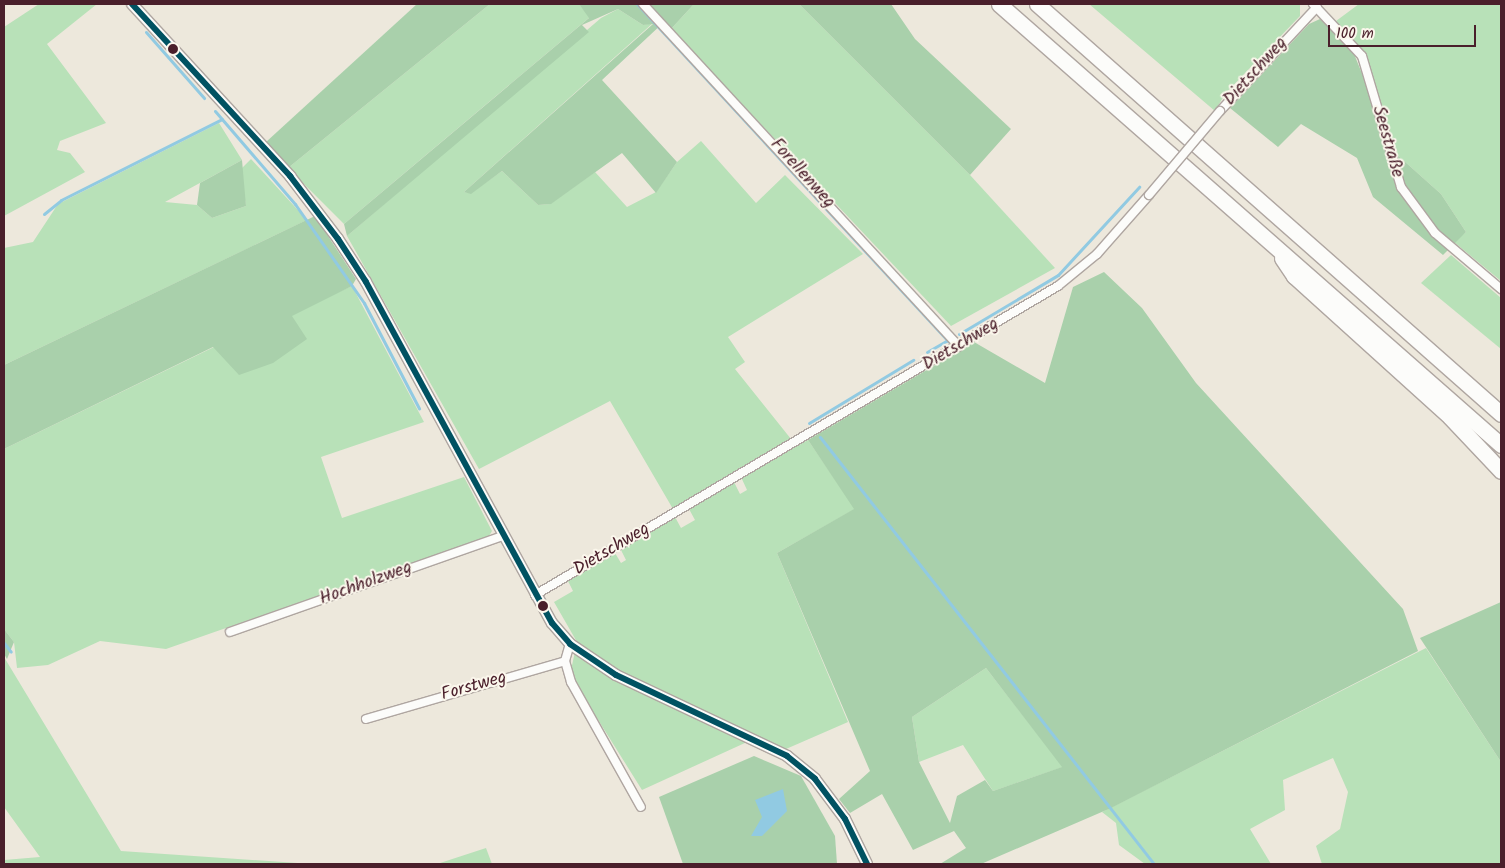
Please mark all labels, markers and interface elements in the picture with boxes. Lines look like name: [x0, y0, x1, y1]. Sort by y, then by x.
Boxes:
scale bar: [1330, 15, 1478, 47]
text: 100 m: [1336, 22, 1374, 46]
street label: Dietschweg: [1220, 33, 1292, 111]
unlabelled marker: [168, 44, 178, 54]
street label: Seestraße: [1366, 104, 1408, 180]
street label: Forellenweg: [765, 134, 839, 214]
street label: Dietschweg: [919, 314, 1003, 376]
street label: Dietschweg: [570, 519, 654, 581]
street label: Hochholzweg: [317, 557, 415, 611]
unlabelled marker: [538, 601, 548, 611]
street label: Forstweg: [439, 667, 509, 707]

